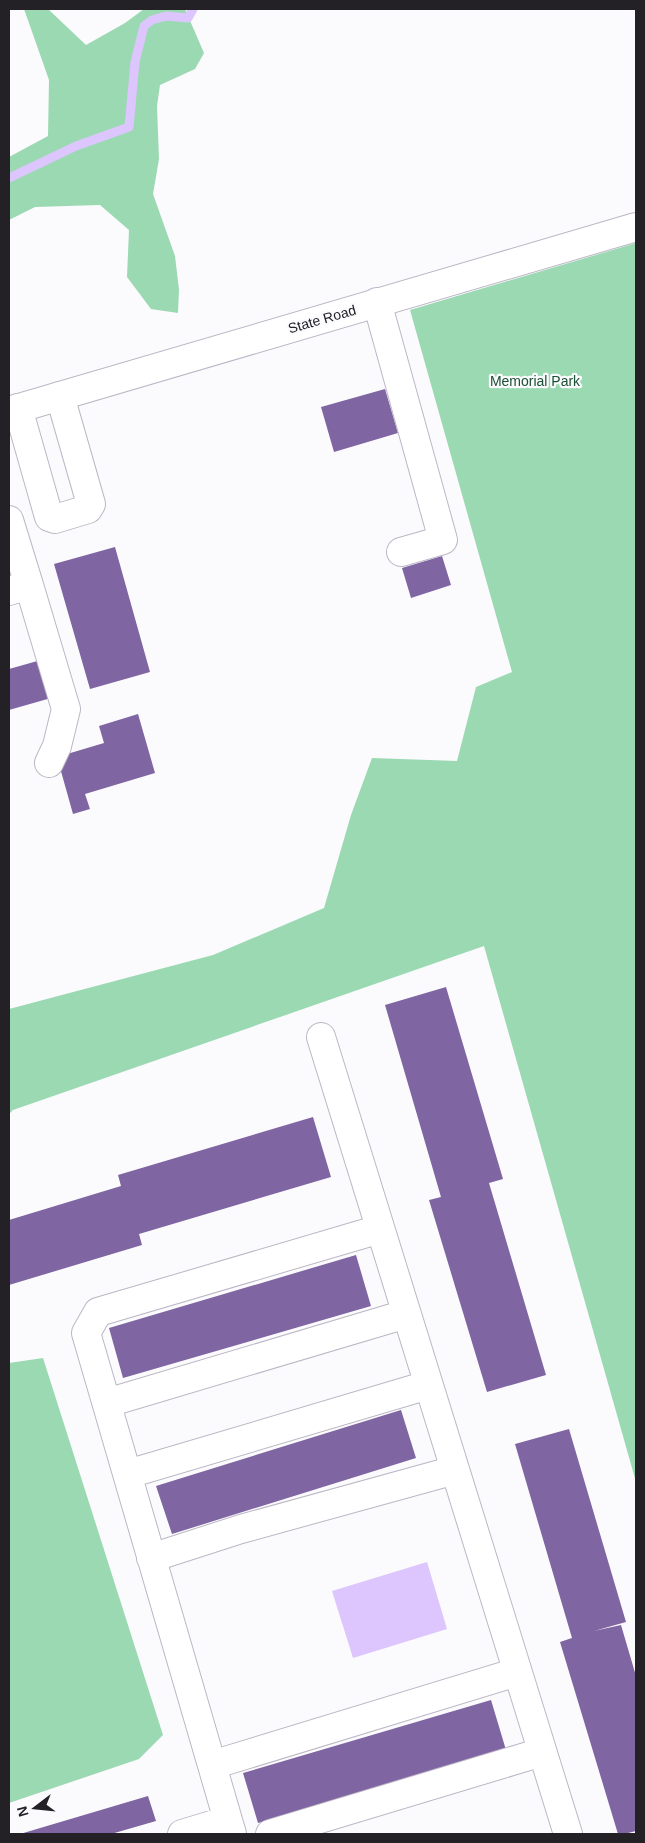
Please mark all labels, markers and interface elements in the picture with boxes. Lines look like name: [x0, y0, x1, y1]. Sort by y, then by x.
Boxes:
street label: State Road: [286, 302, 358, 336]
park label: Memorial Park: [490, 373, 581, 389]
north arrow: [10, 1783, 60, 1833]
text: N: [13, 1805, 32, 1819]

